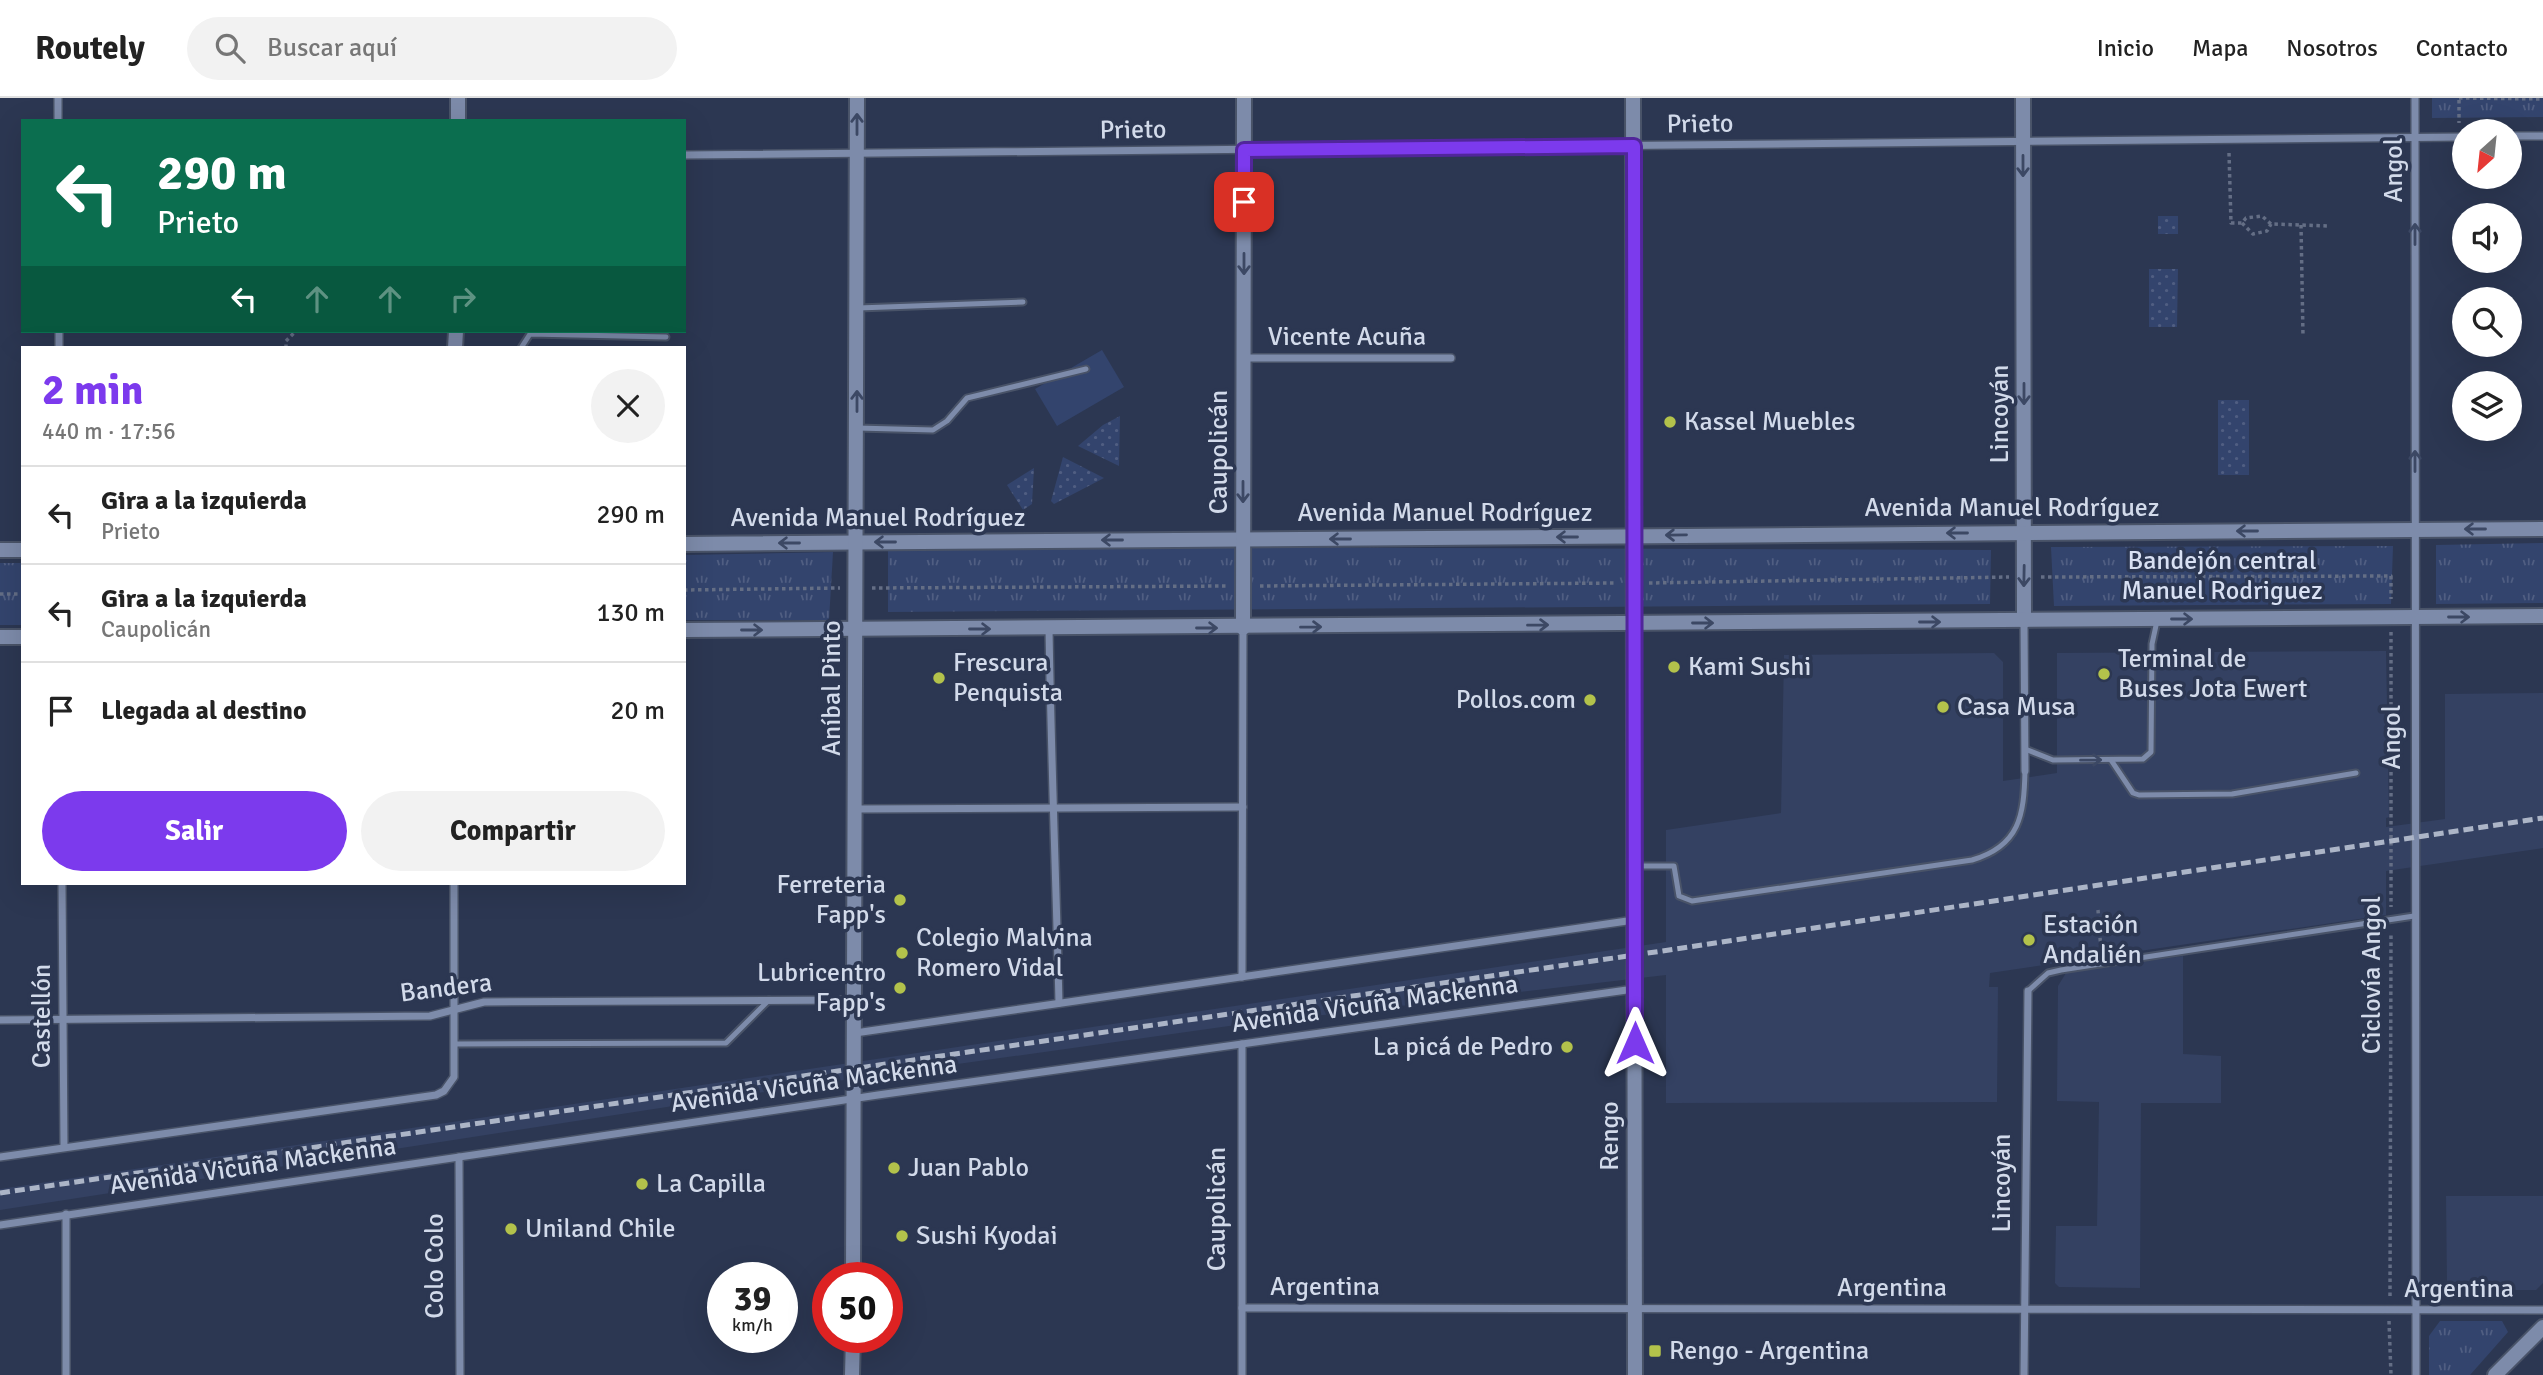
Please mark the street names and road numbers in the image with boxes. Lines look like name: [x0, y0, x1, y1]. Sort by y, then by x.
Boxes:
street label: Prieto: [1666, 107, 1734, 141]
street label: Prieto: [1099, 113, 1167, 147]
street label: Angol: [2378, 138, 2410, 202]
street label: Vicente Acuña: [1268, 321, 1426, 353]
street label: Lincoyán: [1984, 365, 2016, 463]
street label: Caupolicán: [1203, 390, 1235, 514]
street label: Avenida Manuel Rodríguez: [1865, 492, 2159, 524]
street label: Avenida Manuel Rodríguez: [1298, 497, 1592, 529]
street label: Avenida Manuel Rodríguez: [731, 502, 1025, 534]
street label: Aníbal Pinto: [816, 620, 848, 756]
street label: Angol: [2376, 705, 2408, 769]
street label: Ciclovía Angol: [2356, 896, 2388, 1054]
street label: Castellón: [26, 964, 58, 1068]
street label: Bandera: [398, 966, 494, 1010]
street label: Avenida Vicuña Mackenna: [1230, 968, 1520, 1040]
street label: Avenida Vicuña Mackenna: [669, 1048, 959, 1120]
street label: Rengo: [1594, 1101, 1626, 1171]
street label: Avenida Vicuña Mackenna: [108, 1130, 398, 1202]
street label: Lincoyán: [1986, 1134, 2018, 1232]
street label: Caupolicán: [1201, 1147, 1233, 1271]
street label: Colo Colo: [419, 1213, 451, 1319]
street label: Argentina: [1270, 1271, 1380, 1303]
street label: Argentina: [1837, 1272, 1947, 1304]
street label: Argentina: [2404, 1273, 2514, 1305]

